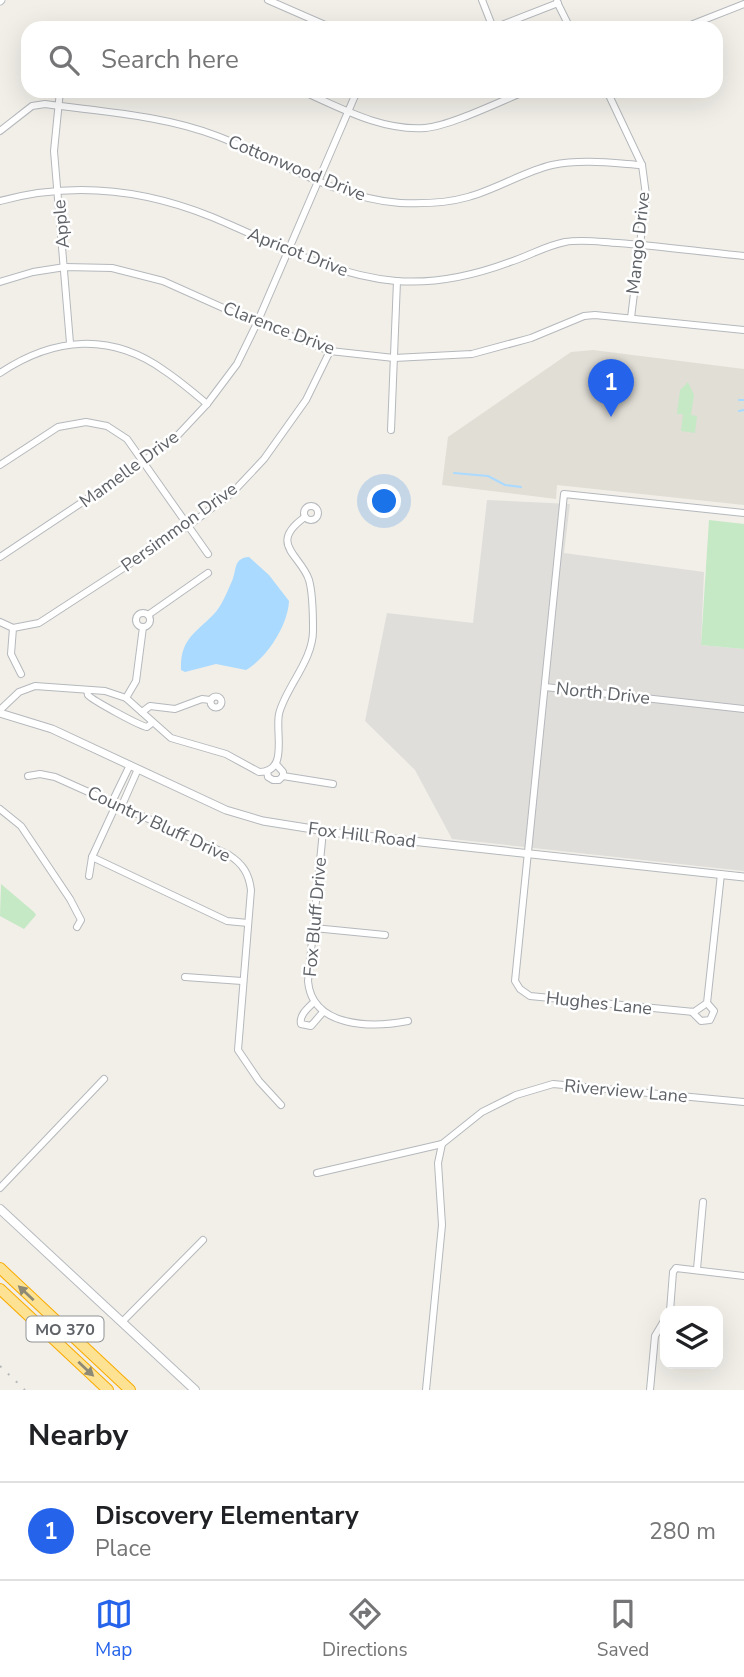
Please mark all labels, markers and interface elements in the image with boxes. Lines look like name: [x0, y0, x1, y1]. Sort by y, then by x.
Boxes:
search box: [21, 21, 723, 98]
icon: search: [45, 41, 83, 79]
text: Search here: [101, 42, 239, 77]
street label: Cottonwood Drive: [225, 129, 369, 207]
street label: Mango Drive: [621, 191, 655, 295]
street label: Apple: [47, 199, 75, 249]
street label: Apricot Drive: [244, 222, 352, 282]
street label: Clarence Drive: [220, 296, 338, 360]
pin: 1: [588, 359, 634, 417]
street label: Mamelle Drive: [74, 425, 184, 513]
street label: Persimmon Drive: [116, 477, 242, 577]
your location: [367, 484, 401, 518]
street label: North Drive: [555, 676, 651, 710]
street label: Country Bluff Drive: [83, 780, 235, 868]
street label: Fox Hill Road: [307, 816, 417, 854]
street label: Fox Bluff Drive: [298, 856, 332, 978]
street label: Hughes Lane: [545, 985, 653, 1021]
street label: Riverview Lane: [563, 1074, 689, 1108]
one-way arrow: [18, 1286, 35, 1302]
map controls: [660, 1306, 723, 1369]
button: layers: [660, 1306, 723, 1369]
road number: MO 370: [27, 1316, 104, 1342]
one-way arrow: [77, 1361, 94, 1377]
text: Nearby: [28, 1415, 128, 1456]
text: Discovery Elementary: [95, 1498, 359, 1533]
text: 1: [44, 1516, 58, 1547]
text: 280 m: [649, 1516, 716, 1547]
text: Place: [95, 1533, 151, 1564]
tab: Map: [95, 1595, 133, 1663]
tab: Directions: [322, 1595, 408, 1663]
tab: Saved: [597, 1595, 649, 1663]

